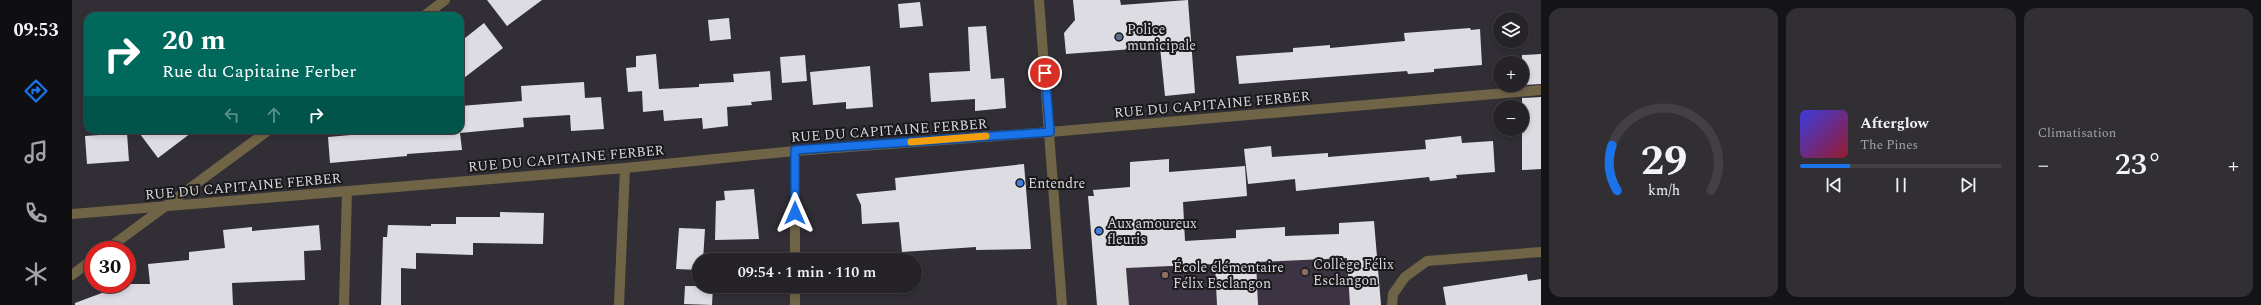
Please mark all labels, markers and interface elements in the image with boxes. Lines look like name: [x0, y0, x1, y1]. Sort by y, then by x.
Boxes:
map controls: [1493, 12, 1529, 136]
button: layers: [1493, 12, 1529, 48]
text: 09:53: [13, 17, 59, 44]
text: 20 m: [162, 19, 226, 62]
place label: Police municipale: [1127, 19, 1196, 56]
icon: right: [96, 28, 148, 80]
marker: Police municipale: [1114, 32, 1124, 42]
pin: [1028, 56, 1062, 90]
button: +: [1493, 56, 1529, 92]
text: Rue du Capitaine Ferber: [162, 58, 356, 85]
icon: arrive: [1034, 62, 1056, 84]
icon: directions: [22, 77, 50, 105]
street label: RUE DU CAPITAINE FERBER: [1113, 85, 1312, 124]
button: −: [1493, 100, 1529, 136]
icon: left: [221, 104, 243, 126]
icon: ahead: [263, 104, 285, 126]
icon: right: [305, 104, 327, 126]
text: Afterglow: [1860, 112, 1929, 135]
street label: RUE DU CAPITAINE FERBER: [790, 113, 988, 148]
text: Climatisation: [2038, 123, 2116, 143]
text: 29: [1640, 129, 1687, 192]
text: The Pines: [1860, 135, 1918, 155]
icon: music: [22, 138, 50, 166]
street label: RUE DU CAPITAINE FERBER: [467, 139, 666, 178]
text: 23°: [2115, 142, 2162, 188]
text: −: [2038, 149, 2049, 182]
text: +: [2228, 149, 2239, 182]
street label: RUE DU CAPITAINE FERBER: [144, 167, 343, 206]
place label: Entendre: [1028, 173, 1086, 194]
icon: previous: [1823, 174, 1845, 196]
icon: pause: [1890, 174, 1912, 196]
icon: next: [1957, 174, 1979, 196]
marker: Entendre: [1015, 178, 1025, 188]
text: km/h: [1648, 179, 1680, 201]
position arrow: [774, 192, 816, 234]
icon: phone: [22, 199, 50, 227]
place label: Aux amoureux fleuris: [1107, 213, 1197, 250]
marker: Aux amoureux fleuris: [1094, 226, 1104, 236]
speed limit sign: 30: [84, 241, 136, 293]
place label: Collège Félix Esclangon: [1313, 254, 1394, 291]
place label: École élémentaire Félix Esclangon: [1173, 257, 1284, 294]
icon: climate: [22, 260, 50, 288]
text: 09:54 · 1 min · 110 m: [738, 261, 876, 284]
marker: Collège Félix Esclangon: [1300, 267, 1310, 277]
marker: École élémentaire Félix Esclangon: [1160, 270, 1170, 280]

